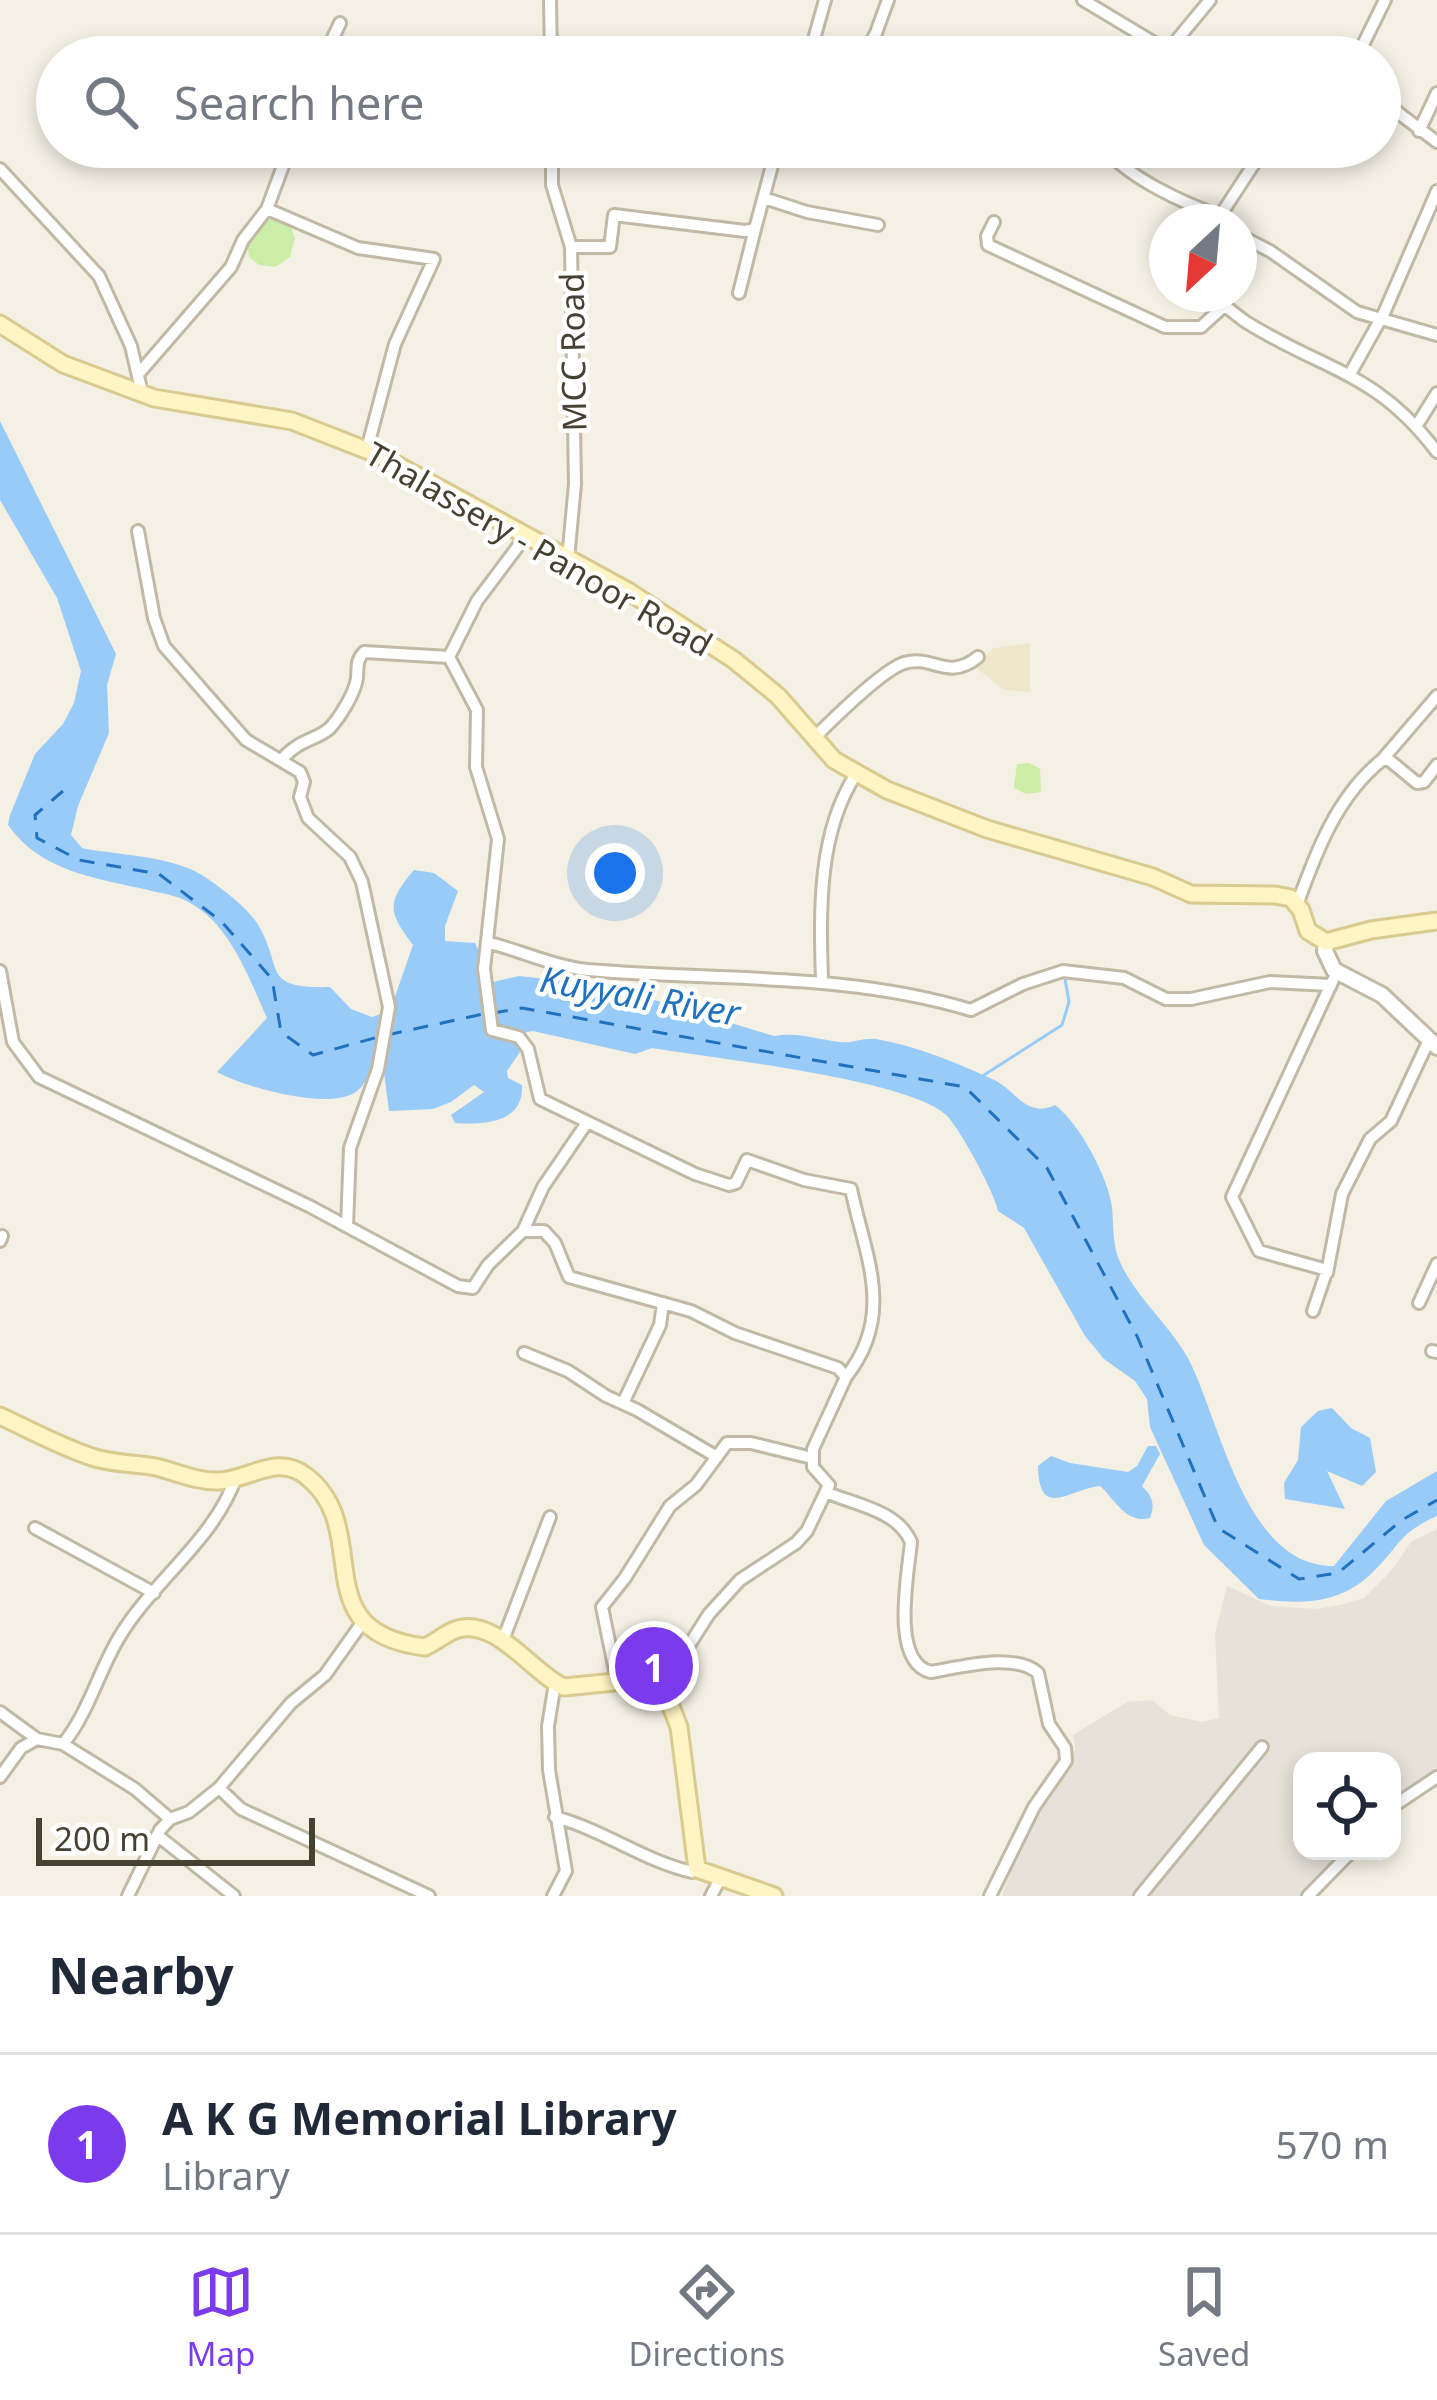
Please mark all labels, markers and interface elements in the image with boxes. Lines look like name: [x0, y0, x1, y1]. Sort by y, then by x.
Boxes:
search box: [36, 36, 1401, 168]
icon: search: [78, 69, 144, 135]
text: Search here: [174, 72, 424, 133]
north arrow: [1149, 204, 1257, 312]
street label: MCC Road: [549, 272, 596, 432]
street label: Thalassery - Panoor Road: [358, 431, 721, 666]
your location: [585, 843, 645, 903]
water label: Kuyyali River: [536, 954, 746, 1037]
pin: 1: [615, 1621, 693, 1711]
map controls: [1293, 1752, 1401, 1860]
button: locate: [1293, 1752, 1401, 1860]
scale bar: [36, 1812, 315, 1865]
text: 200 m: [54, 1816, 150, 1861]
text: Nearby: [48, 1939, 234, 2009]
text: A K G Memorial Library: [162, 2087, 677, 2148]
text: 1: [76, 2117, 98, 2170]
text: 570 m: [1275, 2117, 1389, 2170]
text: Library: [162, 2148, 290, 2201]
tab: Map: [187, 2259, 255, 2376]
tab: Directions: [628, 2259, 785, 2376]
tab: Saved: [1158, 2259, 1250, 2376]

